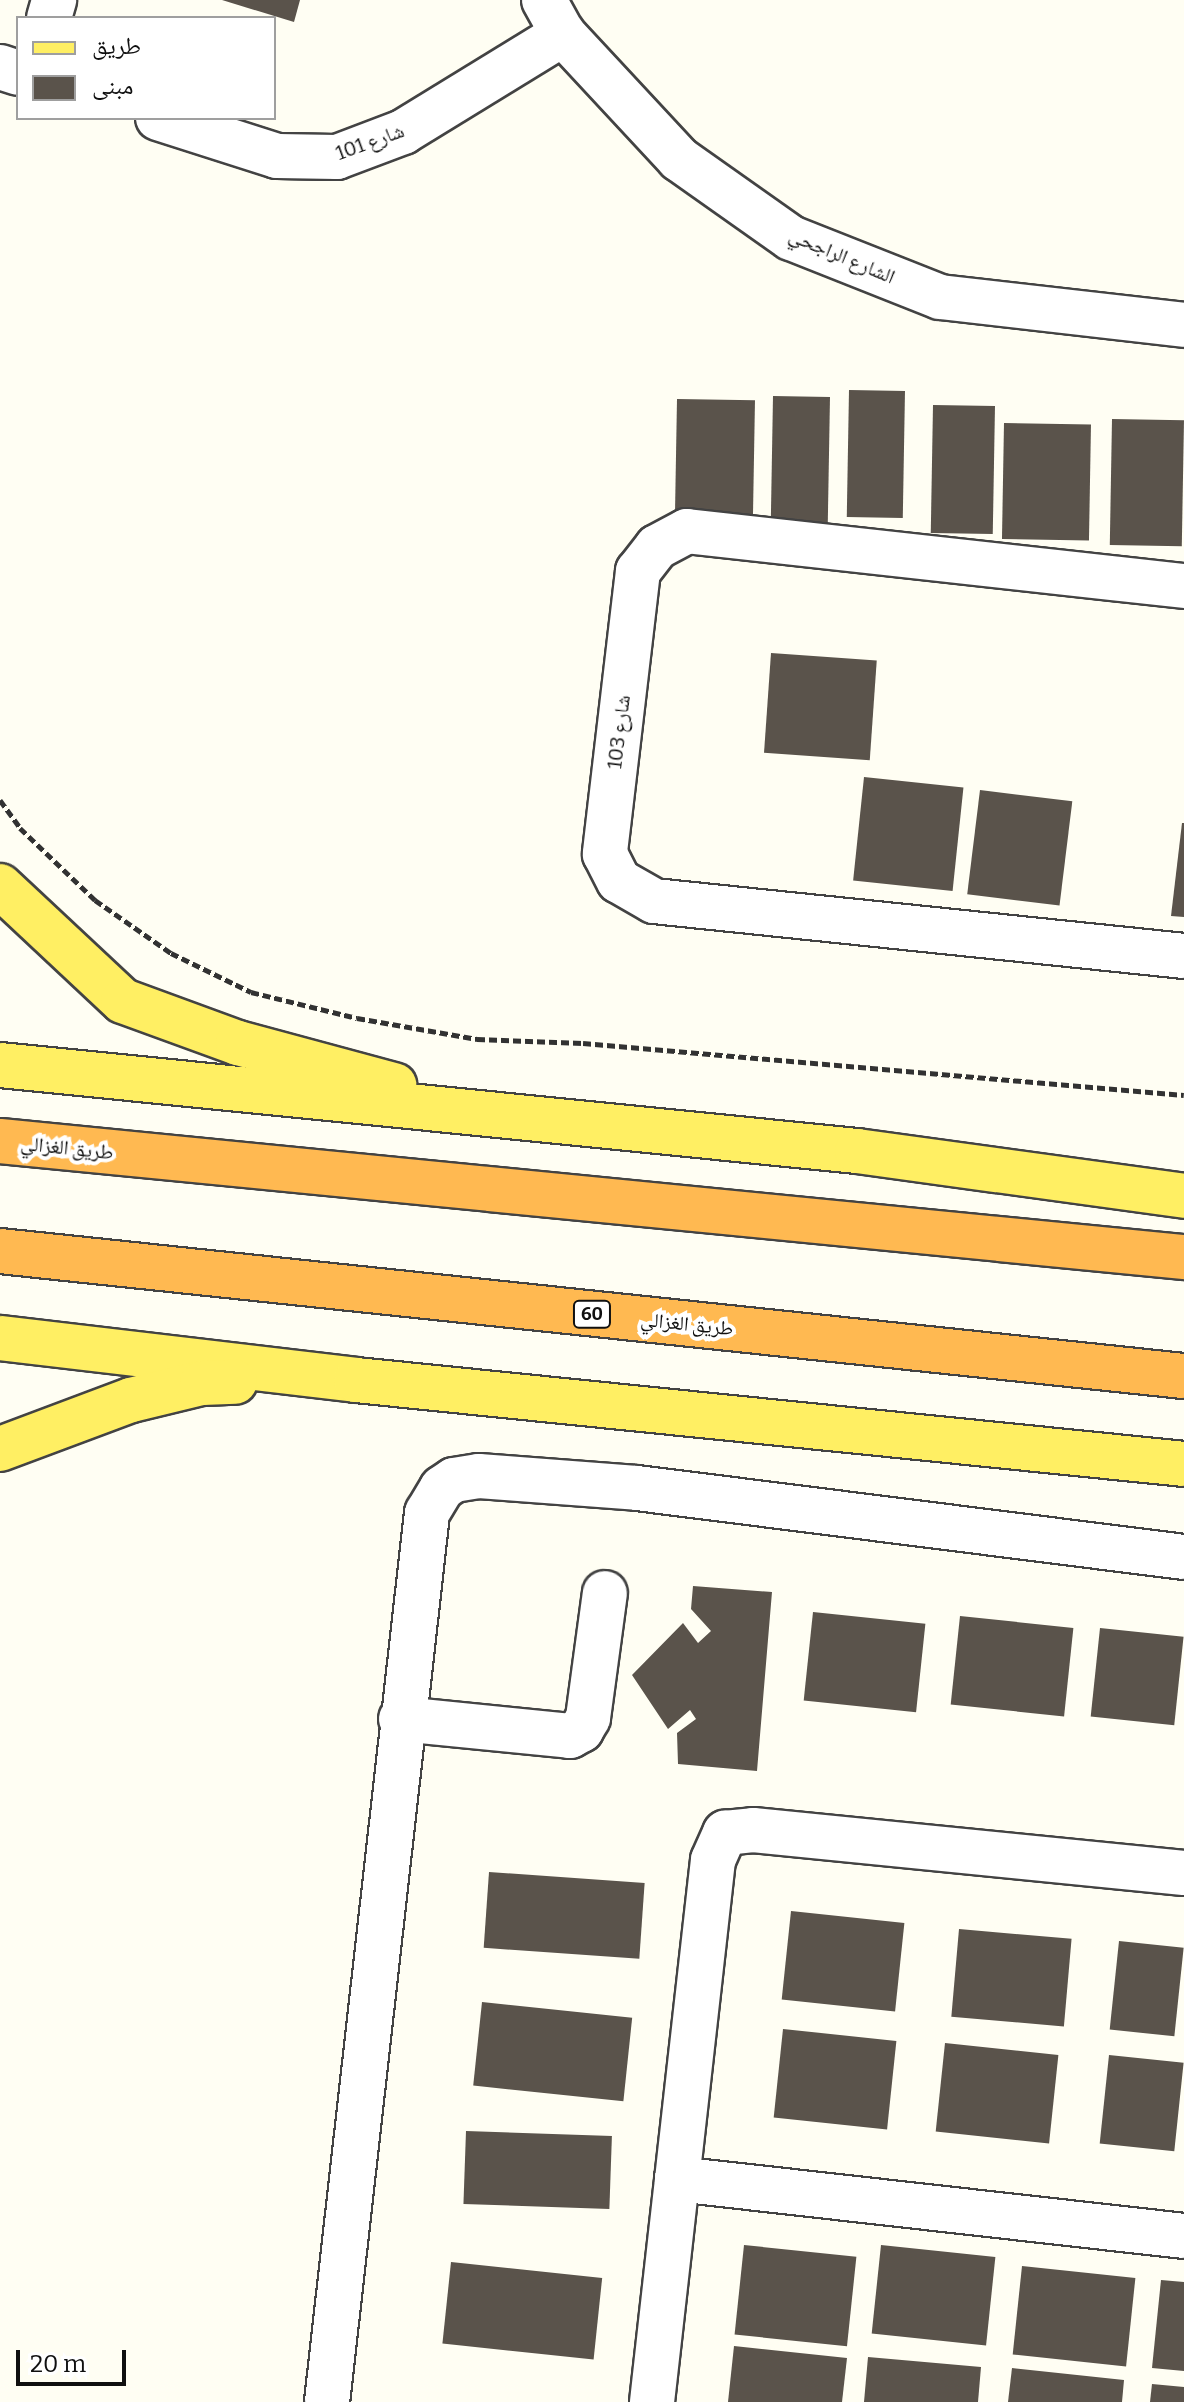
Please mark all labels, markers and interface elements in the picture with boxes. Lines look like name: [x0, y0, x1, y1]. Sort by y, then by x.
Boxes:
legend: [16, 16, 276, 120]
text: طريق: [92, 32, 141, 60]
text: مبنى: [92, 72, 133, 100]
street label: شارع 101: [333, 119, 407, 165]
street label: الشارع الراجحي: [785, 223, 899, 289]
street label: شارع 103: [603, 694, 635, 770]
street label: طريق الغزالي: [19, 1131, 115, 1165]
road number: 60: [572, 1300, 612, 1328]
street label: طريق الغزالي: [639, 1307, 735, 1341]
scale bar: [20, 2334, 130, 2384]
text: 20 m: [30, 2350, 86, 2378]

